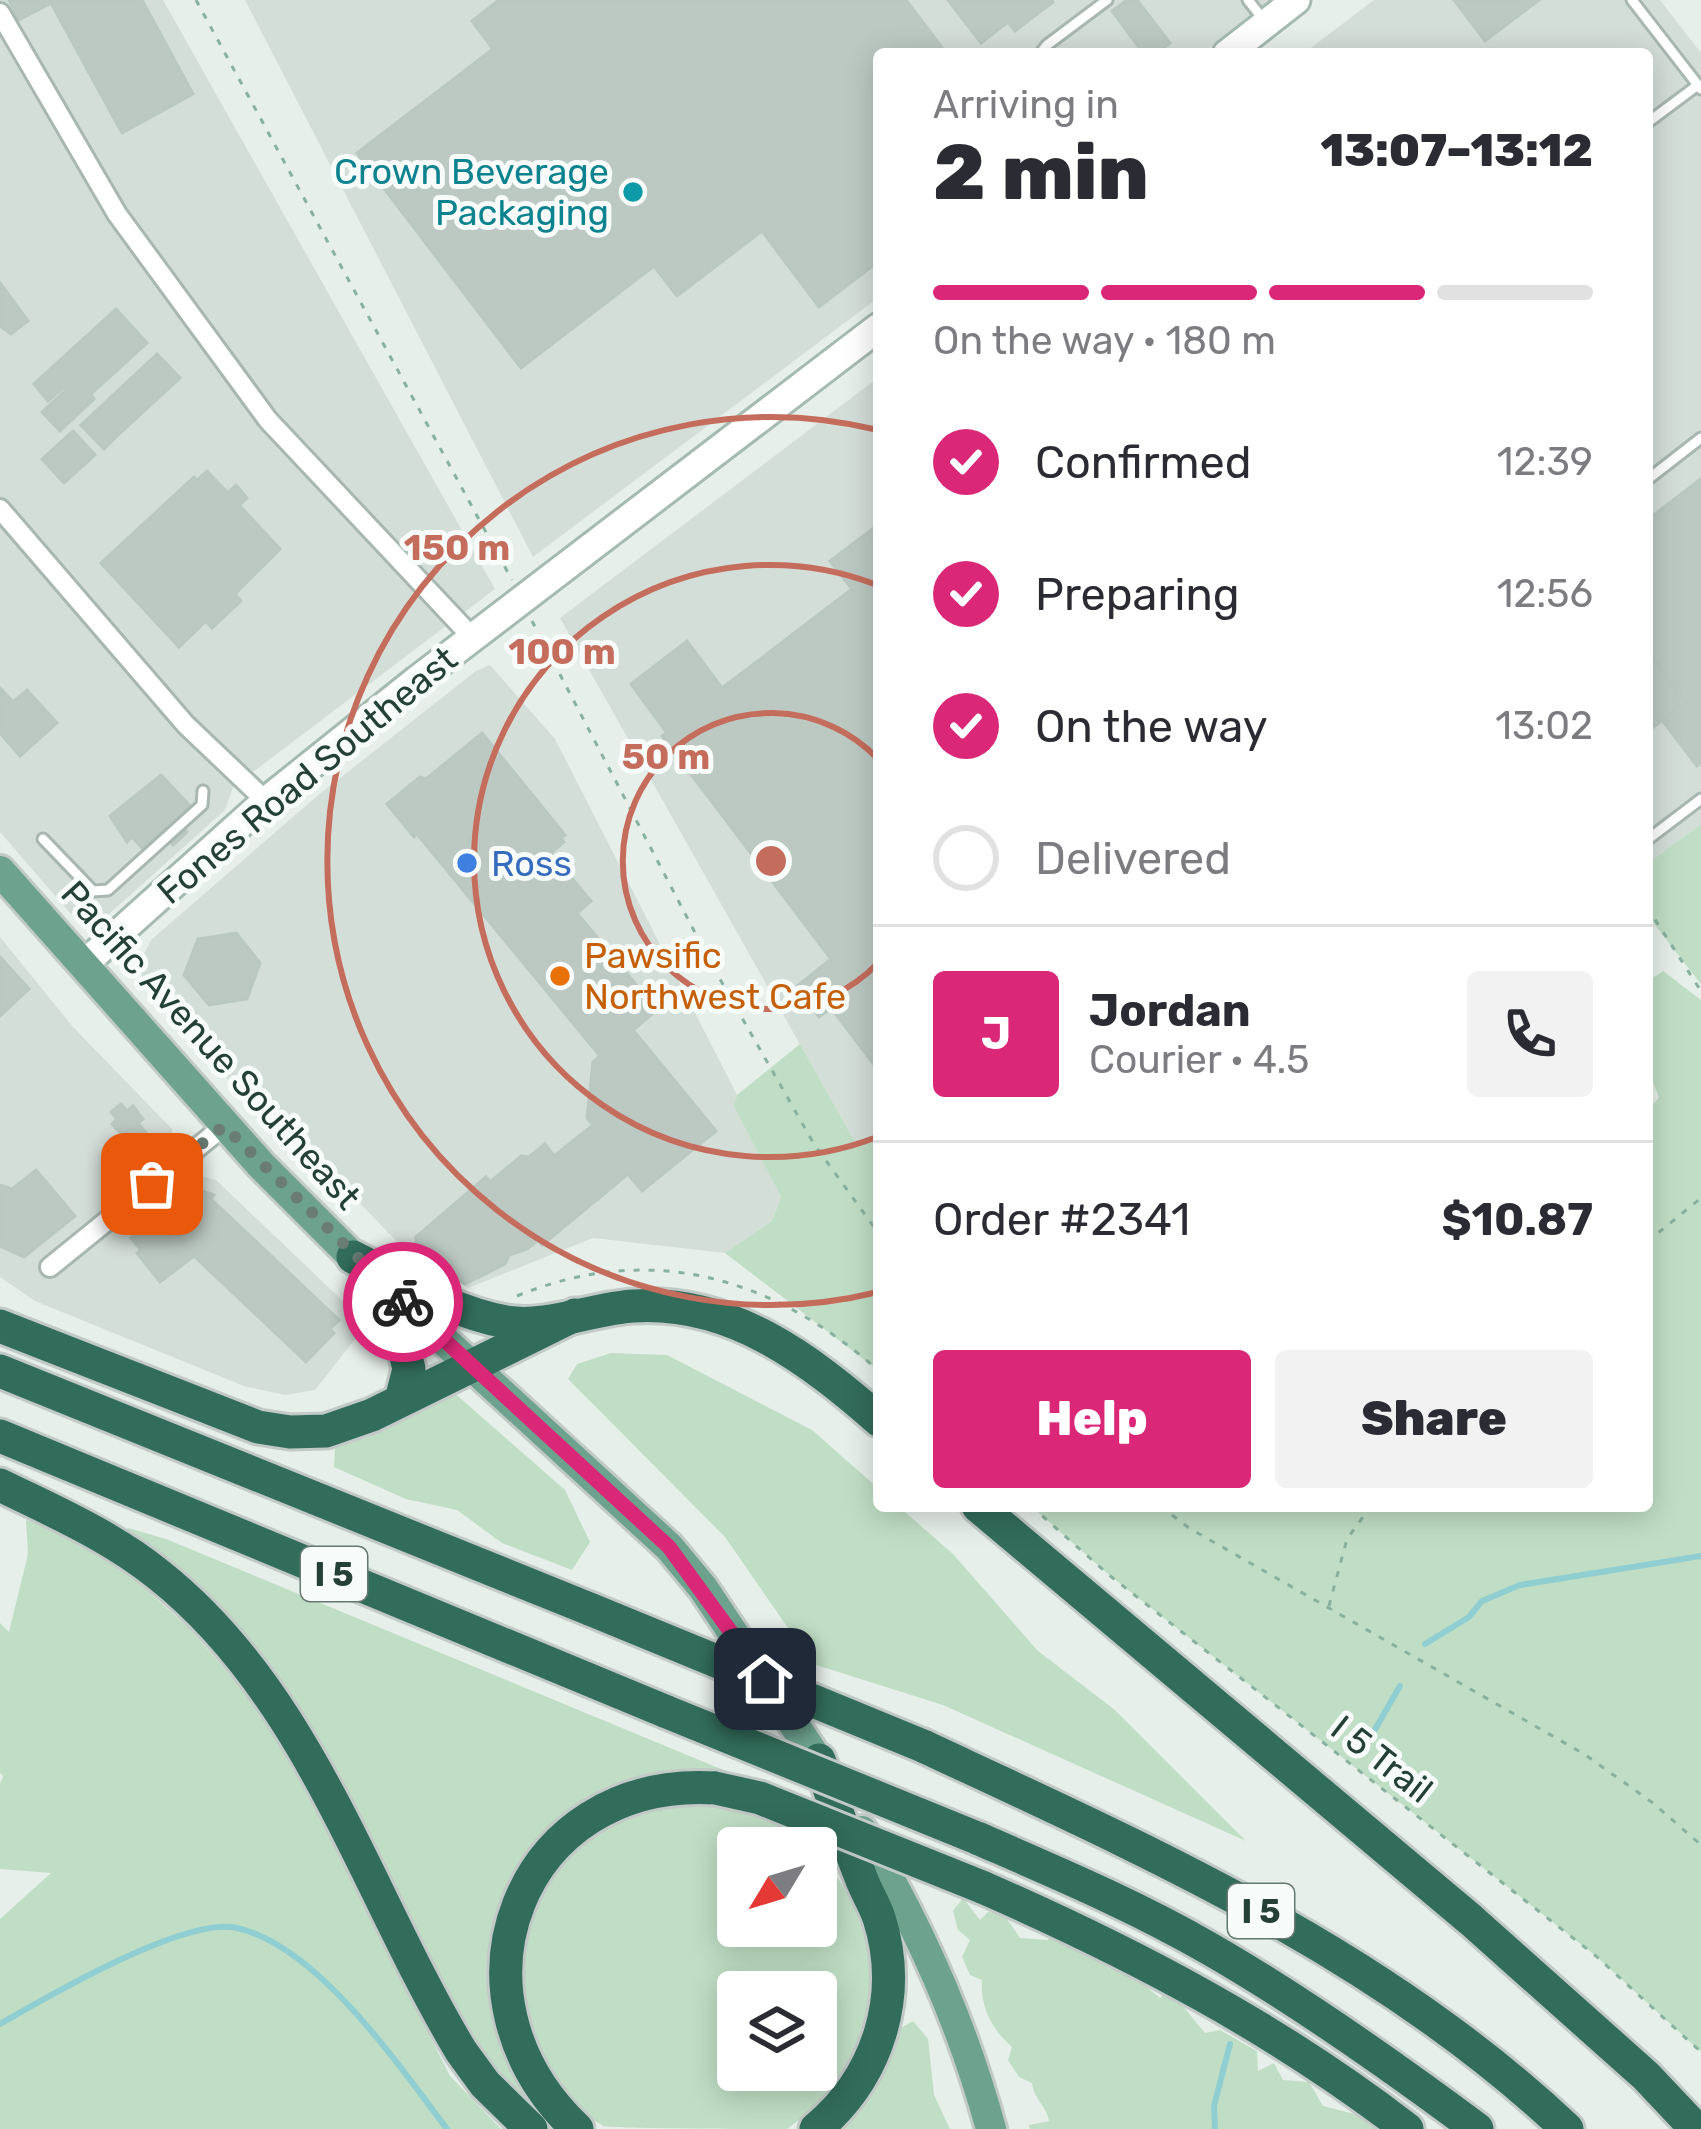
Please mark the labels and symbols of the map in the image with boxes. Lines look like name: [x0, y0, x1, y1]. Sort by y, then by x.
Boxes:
place label: Crown Beverage Packaging: [334, 150, 609, 234]
marker: Crown Beverage Packaging: [620, 179, 646, 205]
text: 150 m: [404, 526, 510, 569]
text: 100 m: [508, 630, 616, 673]
street label: Fones Road Southeast: [148, 637, 466, 913]
text: 50 m: [622, 735, 710, 778]
centre of rings: [750, 840, 792, 882]
place label: Ross: [491, 842, 572, 885]
marker: Ross: [454, 850, 480, 876]
street label: Pacific Avenue Southeast: [52, 872, 370, 1218]
place label: Pawsific Northwest Cafe: [584, 934, 846, 1018]
marker: Pawsific Northwest Cafe: [547, 963, 573, 989]
pin: [101, 1133, 203, 1235]
courier: [343, 1242, 463, 1362]
road number: I 5: [301, 1547, 367, 1601]
pin: [714, 1628, 816, 1730]
street label: I 5 Trail: [1323, 1706, 1441, 1812]
north arrow: [717, 1827, 837, 1947]
road number: I 5: [1228, 1884, 1294, 1938]

